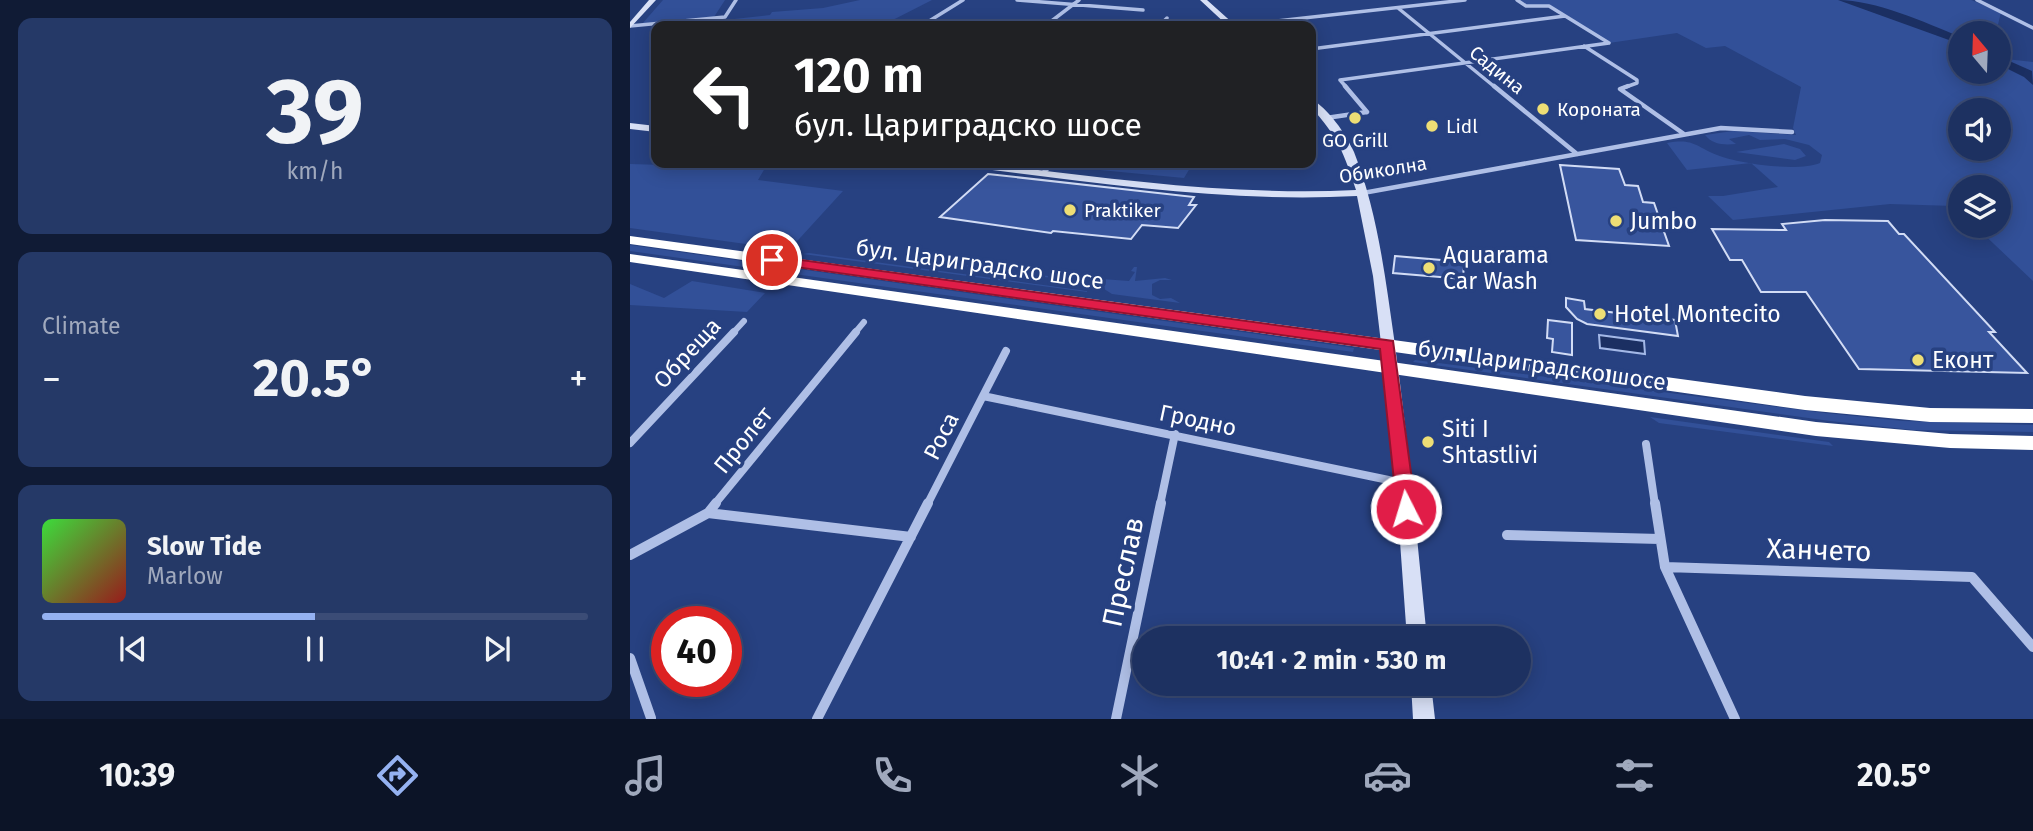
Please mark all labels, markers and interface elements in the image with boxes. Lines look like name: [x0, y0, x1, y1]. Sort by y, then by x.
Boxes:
north arrow: [1948, 21, 2011, 84]
map controls: [1948, 21, 2011, 238]
street label: Садина: [1465, 41, 1529, 99]
text: 120 m: [794, 46, 924, 105]
icon: left: [679, 49, 770, 140]
text: 39: [266, 57, 364, 166]
place label: Короната: [1557, 98, 1641, 121]
button: sound: [1948, 98, 2011, 161]
marker: Короната: [1535, 101, 1551, 117]
text: бул. Цариградско шосе: [794, 106, 1142, 144]
marker: GO Grill: [1347, 110, 1363, 126]
place label: Lidl: [1446, 115, 1478, 138]
marker: Lidl: [1424, 118, 1440, 134]
place label: GO Grill: [1322, 129, 1388, 152]
street label: Обиколна: [1337, 152, 1429, 188]
text: km/h: [287, 157, 343, 185]
button: layers: [1948, 175, 2011, 238]
place label: Praktiker: [1084, 199, 1162, 222]
marker: Praktiker: [1062, 202, 1078, 218]
place label: Jumbo: [1630, 207, 1697, 235]
marker: Jumbo: [1608, 213, 1624, 229]
pin: [742, 230, 802, 290]
street label: бул. Цариградско шосе: [854, 233, 1106, 295]
icon: arrive: [753, 241, 791, 279]
place label: Aquarama Car Wash: [1443, 241, 1549, 295]
marker: Aquarama Car Wash: [1421, 260, 1437, 276]
place label: Hotel Montecito: [1614, 300, 1781, 328]
marker: Hotel Montecito: [1592, 306, 1608, 322]
text: Climate: [42, 312, 121, 340]
street label: Обреща: [647, 312, 727, 394]
street label: бул. Цариградско шосе: [1416, 334, 1668, 396]
place label: Еконт: [1932, 346, 1994, 374]
text: 20.5°: [253, 347, 377, 410]
marker: Еконт: [1910, 352, 1926, 368]
text: −: [42, 356, 61, 402]
text: +: [569, 356, 588, 402]
street label: Гродно: [1157, 398, 1239, 442]
street label: Пролет: [708, 400, 779, 479]
street label: Роса: [917, 408, 965, 464]
place label: Siti I Shtastlivi: [1442, 415, 1538, 469]
marker: Siti I Shtastlivi: [1420, 434, 1436, 450]
position arrow: [1369, 472, 1443, 546]
street label: Преслав: [1095, 514, 1151, 630]
text: Slow Tide: [147, 531, 262, 562]
street label: Ханчето: [1766, 532, 1872, 568]
text: Marlow: [147, 562, 223, 590]
speed limit sign: 40: [651, 606, 742, 697]
icon: previous: [114, 630, 152, 668]
icon: pause: [296, 630, 334, 668]
icon: next: [478, 630, 516, 668]
text: 10:41 · 2 min · 530 m: [1217, 645, 1446, 676]
icon: directions: [373, 751, 422, 800]
icon: music: [621, 751, 670, 800]
icon: phone: [868, 751, 917, 800]
icon: climate: [1115, 751, 1164, 800]
icon: car: [1363, 751, 1412, 800]
icon: filters: [1610, 751, 1659, 800]
text: 10:39: [99, 756, 175, 794]
text: 20.5°: [1857, 756, 1934, 794]

